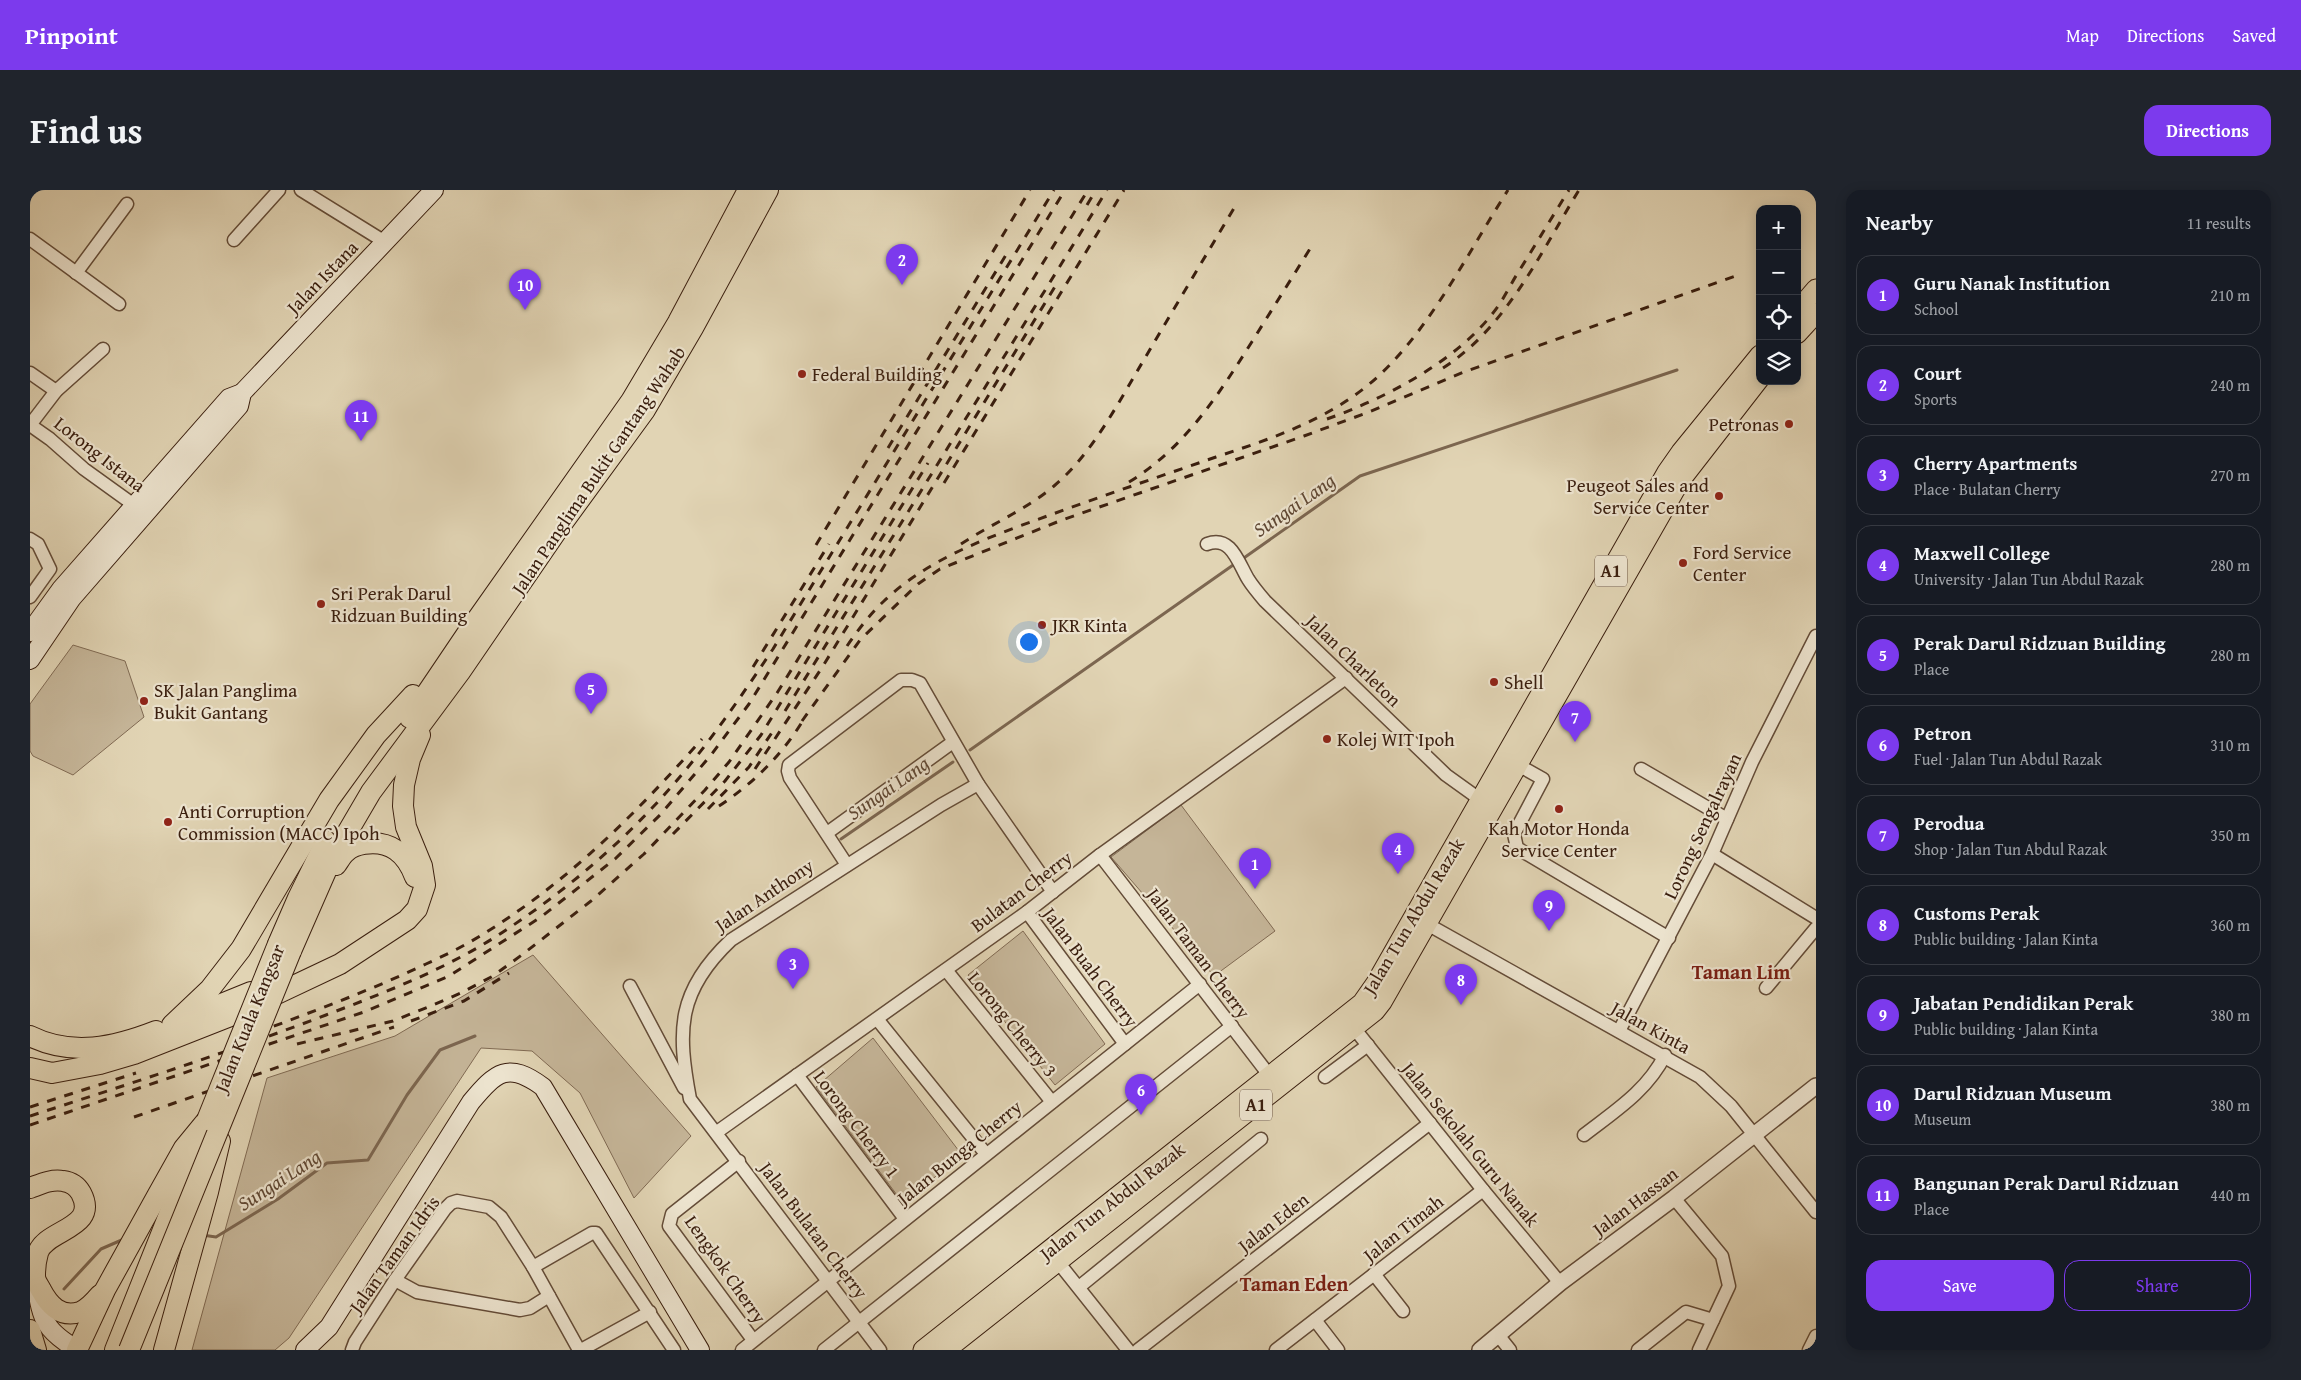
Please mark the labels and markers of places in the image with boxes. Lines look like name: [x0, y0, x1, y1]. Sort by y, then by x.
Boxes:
pin: 2: [886, 244, 918, 285]
pin: 10: [509, 269, 541, 310]
place label: Federal Building: [812, 360, 943, 388]
marker: Federal Building: [796, 368, 808, 380]
pin: 11: [345, 400, 377, 441]
place label: Petronas: [1709, 410, 1779, 438]
marker: Petronas: [1783, 418, 1795, 430]
place label: Peugeot Sales and Service Center: [1567, 471, 1710, 521]
marker: Peugeot Sales and Service Center: [1713, 490, 1725, 502]
place label: Ford Service Center: [1693, 538, 1791, 588]
marker: Ford Service Center: [1677, 557, 1689, 569]
place label: Sri Perak Darul Ridzuan Building: [331, 579, 468, 629]
marker: Sri Perak Darul Ridzuan Building: [315, 598, 327, 610]
place label: JKR Kinta: [1050, 611, 1127, 639]
marker: JKR Kinta: [1036, 619, 1048, 631]
place label: Shell: [1504, 668, 1544, 696]
pin: 5: [575, 673, 607, 714]
place label: SK Jalan Panglima Bukit Gantang: [154, 676, 297, 726]
marker: Shell: [1488, 676, 1500, 688]
marker: SK Jalan Panglima Bukit Gantang: [138, 695, 150, 707]
pin: 7: [1559, 701, 1591, 742]
place label: Kolej WIT Ipoh: [1337, 725, 1455, 753]
marker: Kolej WIT Ipoh: [1321, 733, 1333, 745]
place label: Anti Corruption Commission (MACC) Ipoh: [178, 797, 380, 847]
marker: Kah Motor Honda Service Center: [1553, 803, 1565, 815]
place label: Kah Motor Honda Service Center: [1489, 814, 1629, 864]
marker: Anti Corruption Commission (MACC) Ipoh: [162, 816, 174, 828]
pin: 4: [1382, 833, 1414, 874]
pin: 1: [1239, 848, 1271, 889]
pin: 9: [1533, 890, 1565, 931]
pin: 3: [777, 948, 809, 989]
pin: 8: [1445, 964, 1477, 1005]
pin: 6: [1125, 1074, 1157, 1115]

